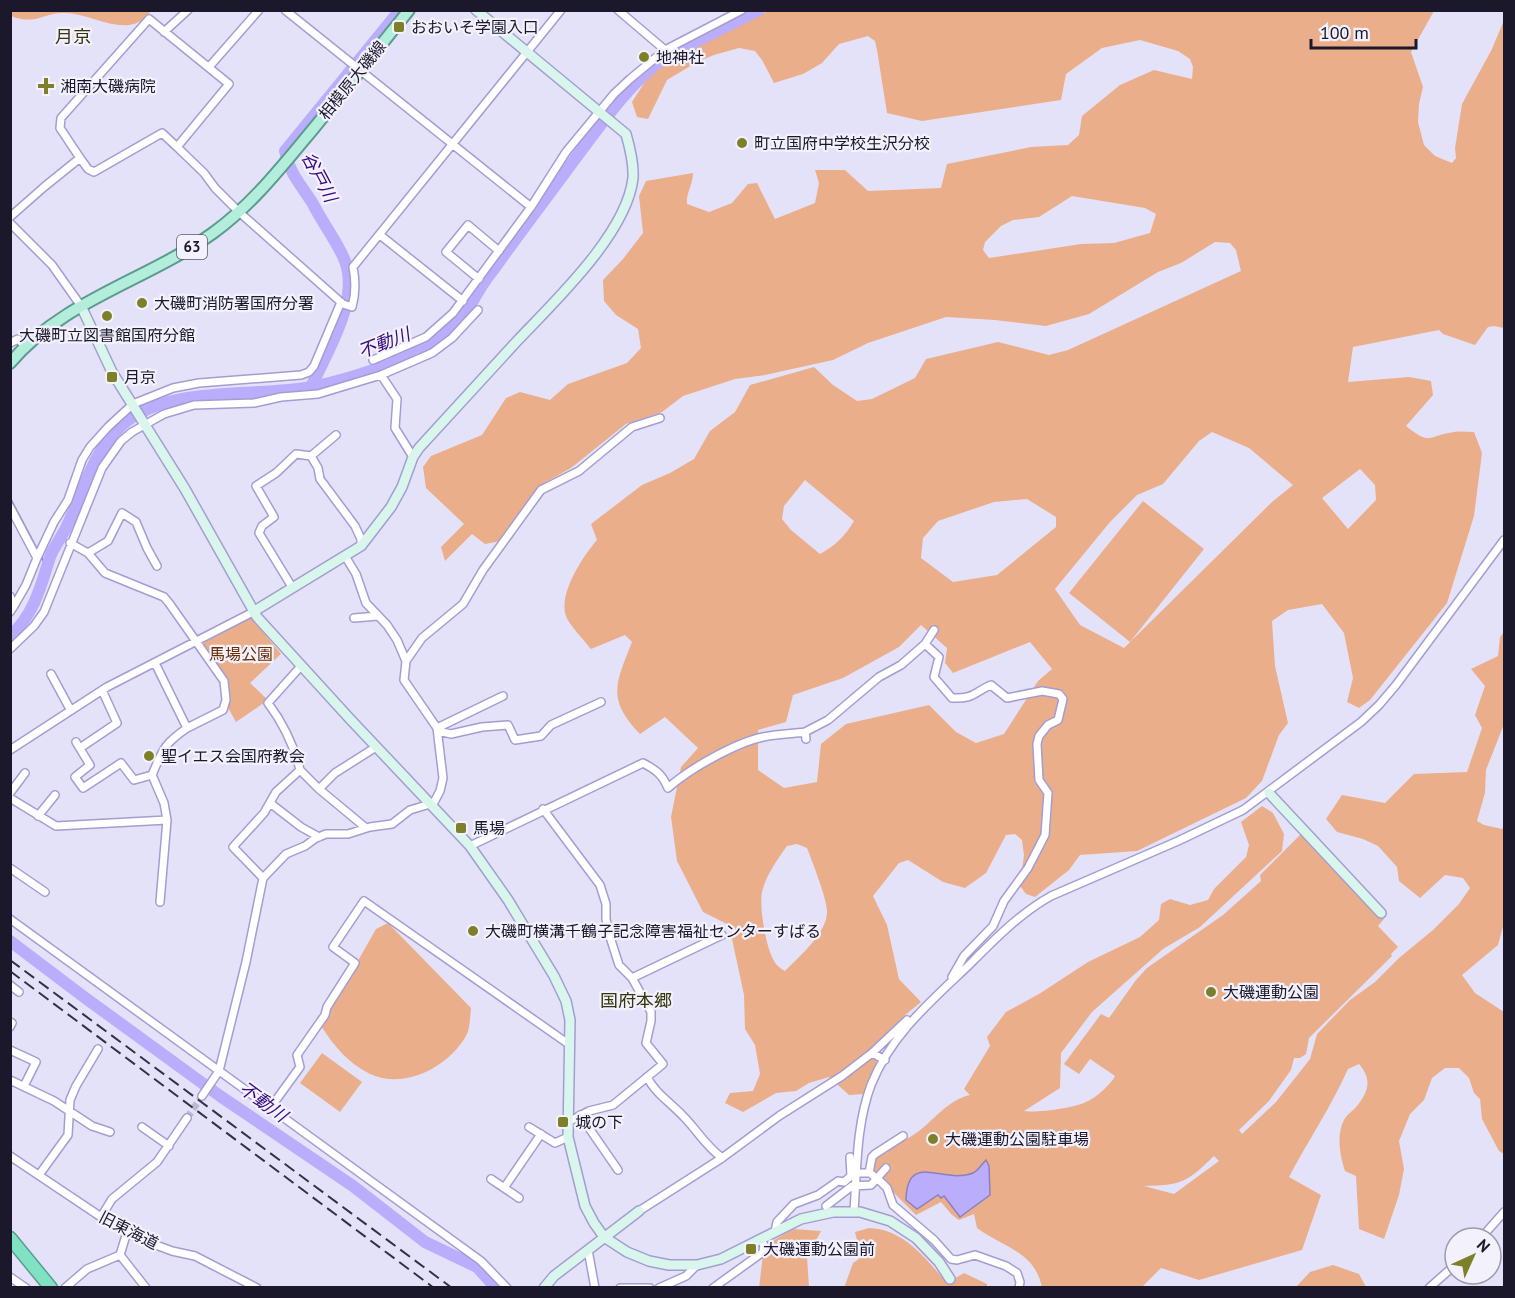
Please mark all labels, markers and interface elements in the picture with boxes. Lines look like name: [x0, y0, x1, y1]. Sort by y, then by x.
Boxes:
scale bar: [1311, 12, 1416, 50]
place label: おおいそ学園入口: [411, 17, 539, 37]
marker: おおいそ学園入口: [392, 20, 406, 34]
text: 100 m: [1320, 21, 1369, 44]
district label: 月京: [55, 25, 91, 48]
street label: 相模原大磯線: [314, 36, 390, 124]
place label: 地神社: [656, 47, 704, 67]
marker: 地神社: [637, 50, 651, 64]
place label: 湘南大磯病院: [60, 76, 156, 96]
marker: 湘南大磯病院: [37, 77, 55, 95]
place label: 町立国府中学校生沢分校: [754, 133, 930, 153]
marker: 町立国府中学校生沢分校: [735, 136, 749, 150]
water label: 谷戸川: [297, 148, 343, 208]
road number: 63: [177, 235, 207, 259]
place label: 大磯町消防署国府分署: [154, 293, 314, 313]
marker: 大磯町消防署国府分署: [135, 296, 149, 310]
marker: 大磯町立図書館国府分館: [100, 309, 114, 323]
water label: 不動川: [354, 321, 415, 363]
place label: 大磯町立図書館国府分館: [19, 325, 195, 345]
place label: 月京: [124, 367, 156, 387]
marker: 月京: [105, 370, 119, 384]
park label: 馬場公園: [209, 644, 273, 664]
place label: 聖イエス会国府教会: [161, 746, 305, 766]
marker: 聖イエス会国府教会: [142, 749, 156, 763]
place label: 馬場: [473, 818, 505, 838]
marker: 馬場: [454, 821, 468, 835]
place label: 大磯町横溝千鶴子記念障害福祉センターすばる: [485, 921, 821, 941]
marker: 大磯町横溝千鶴子記念障害福祉センターすばる: [466, 924, 480, 938]
place label: 大磯運動公園: [1223, 982, 1319, 1002]
marker: 大磯運動公園: [1204, 985, 1218, 999]
district label: 国府本郷: [600, 989, 672, 1012]
water label: 不動川: [235, 1076, 294, 1128]
place label: 城の下: [575, 1112, 623, 1132]
marker: 城の下: [556, 1115, 570, 1129]
place label: 大磯運動公園駐車場: [945, 1129, 1089, 1149]
marker: 大磯運動公園駐車場: [926, 1132, 940, 1146]
street label: 旧東海道: [96, 1207, 162, 1253]
north arrow: [1443, 1226, 1503, 1286]
text: N: [1473, 1235, 1494, 1256]
place label: 大磯運動公園前: [763, 1239, 875, 1259]
marker: 大磯運動公園前: [744, 1242, 758, 1256]

